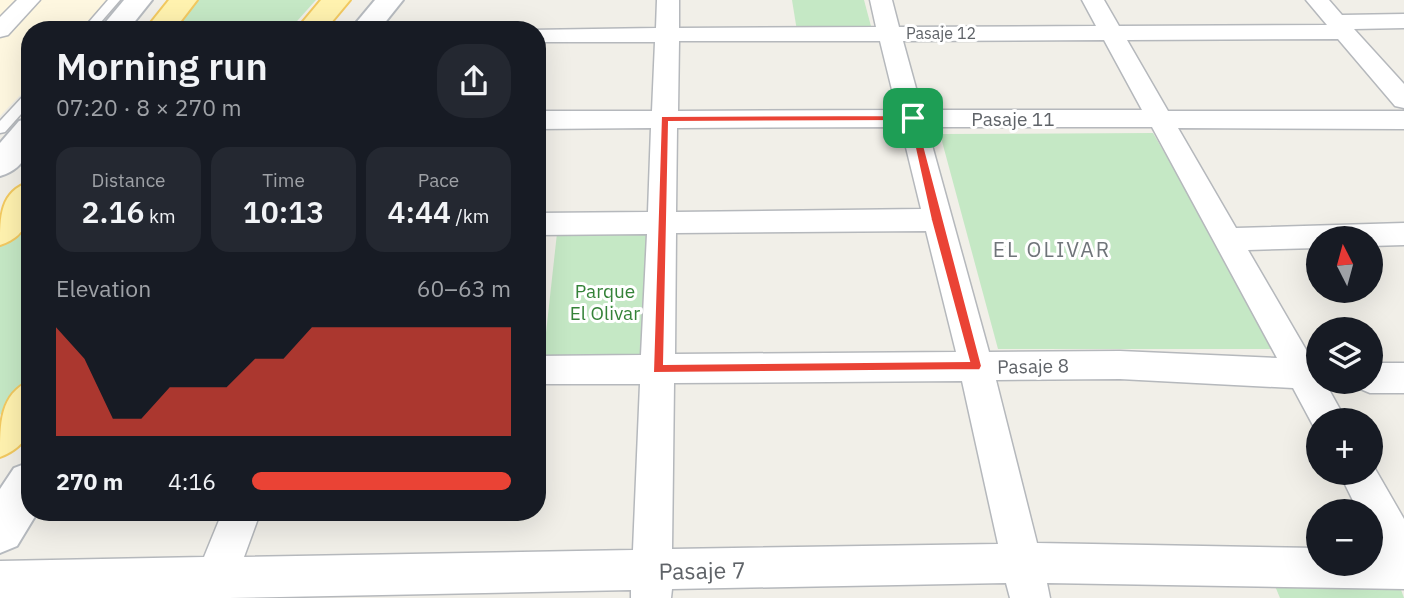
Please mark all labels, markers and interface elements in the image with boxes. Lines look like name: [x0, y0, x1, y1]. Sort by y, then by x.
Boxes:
street label: Pasaje 12: [906, 23, 976, 43]
text: Morning run: [56, 41, 268, 90]
button: share: [437, 44, 511, 118]
pin: [883, 88, 943, 148]
text: 07:20 · 8 × 270 m: [56, 92, 242, 122]
icon: arrive: [894, 99, 932, 137]
street label: Pasaje 11: [971, 107, 1055, 131]
text: Distance: [91, 168, 166, 192]
text: Time: [262, 168, 305, 192]
text: Pace: [418, 168, 459, 192]
text: 2.16: [81, 192, 144, 231]
text: 10:13: [243, 192, 324, 231]
text: 4:44: [388, 192, 451, 231]
text: km: [144, 204, 176, 228]
text: /km: [451, 204, 489, 228]
north arrow: [1306, 226, 1382, 303]
map controls: [1306, 226, 1383, 576]
district label: EL OLIVAR: [993, 235, 1111, 263]
text: Elevation: [56, 273, 151, 303]
text: 60–63 m: [417, 273, 511, 303]
park label: Parque El Olivar: [570, 279, 640, 325]
button: layers: [1306, 317, 1383, 394]
street label: Pasaje 8: [997, 353, 1069, 379]
button: +: [1306, 408, 1383, 485]
text: 270 m: [56, 466, 123, 496]
text: 4:16: [168, 466, 216, 496]
button: −: [1306, 499, 1383, 576]
street label: Pasaje 7: [658, 554, 746, 586]

